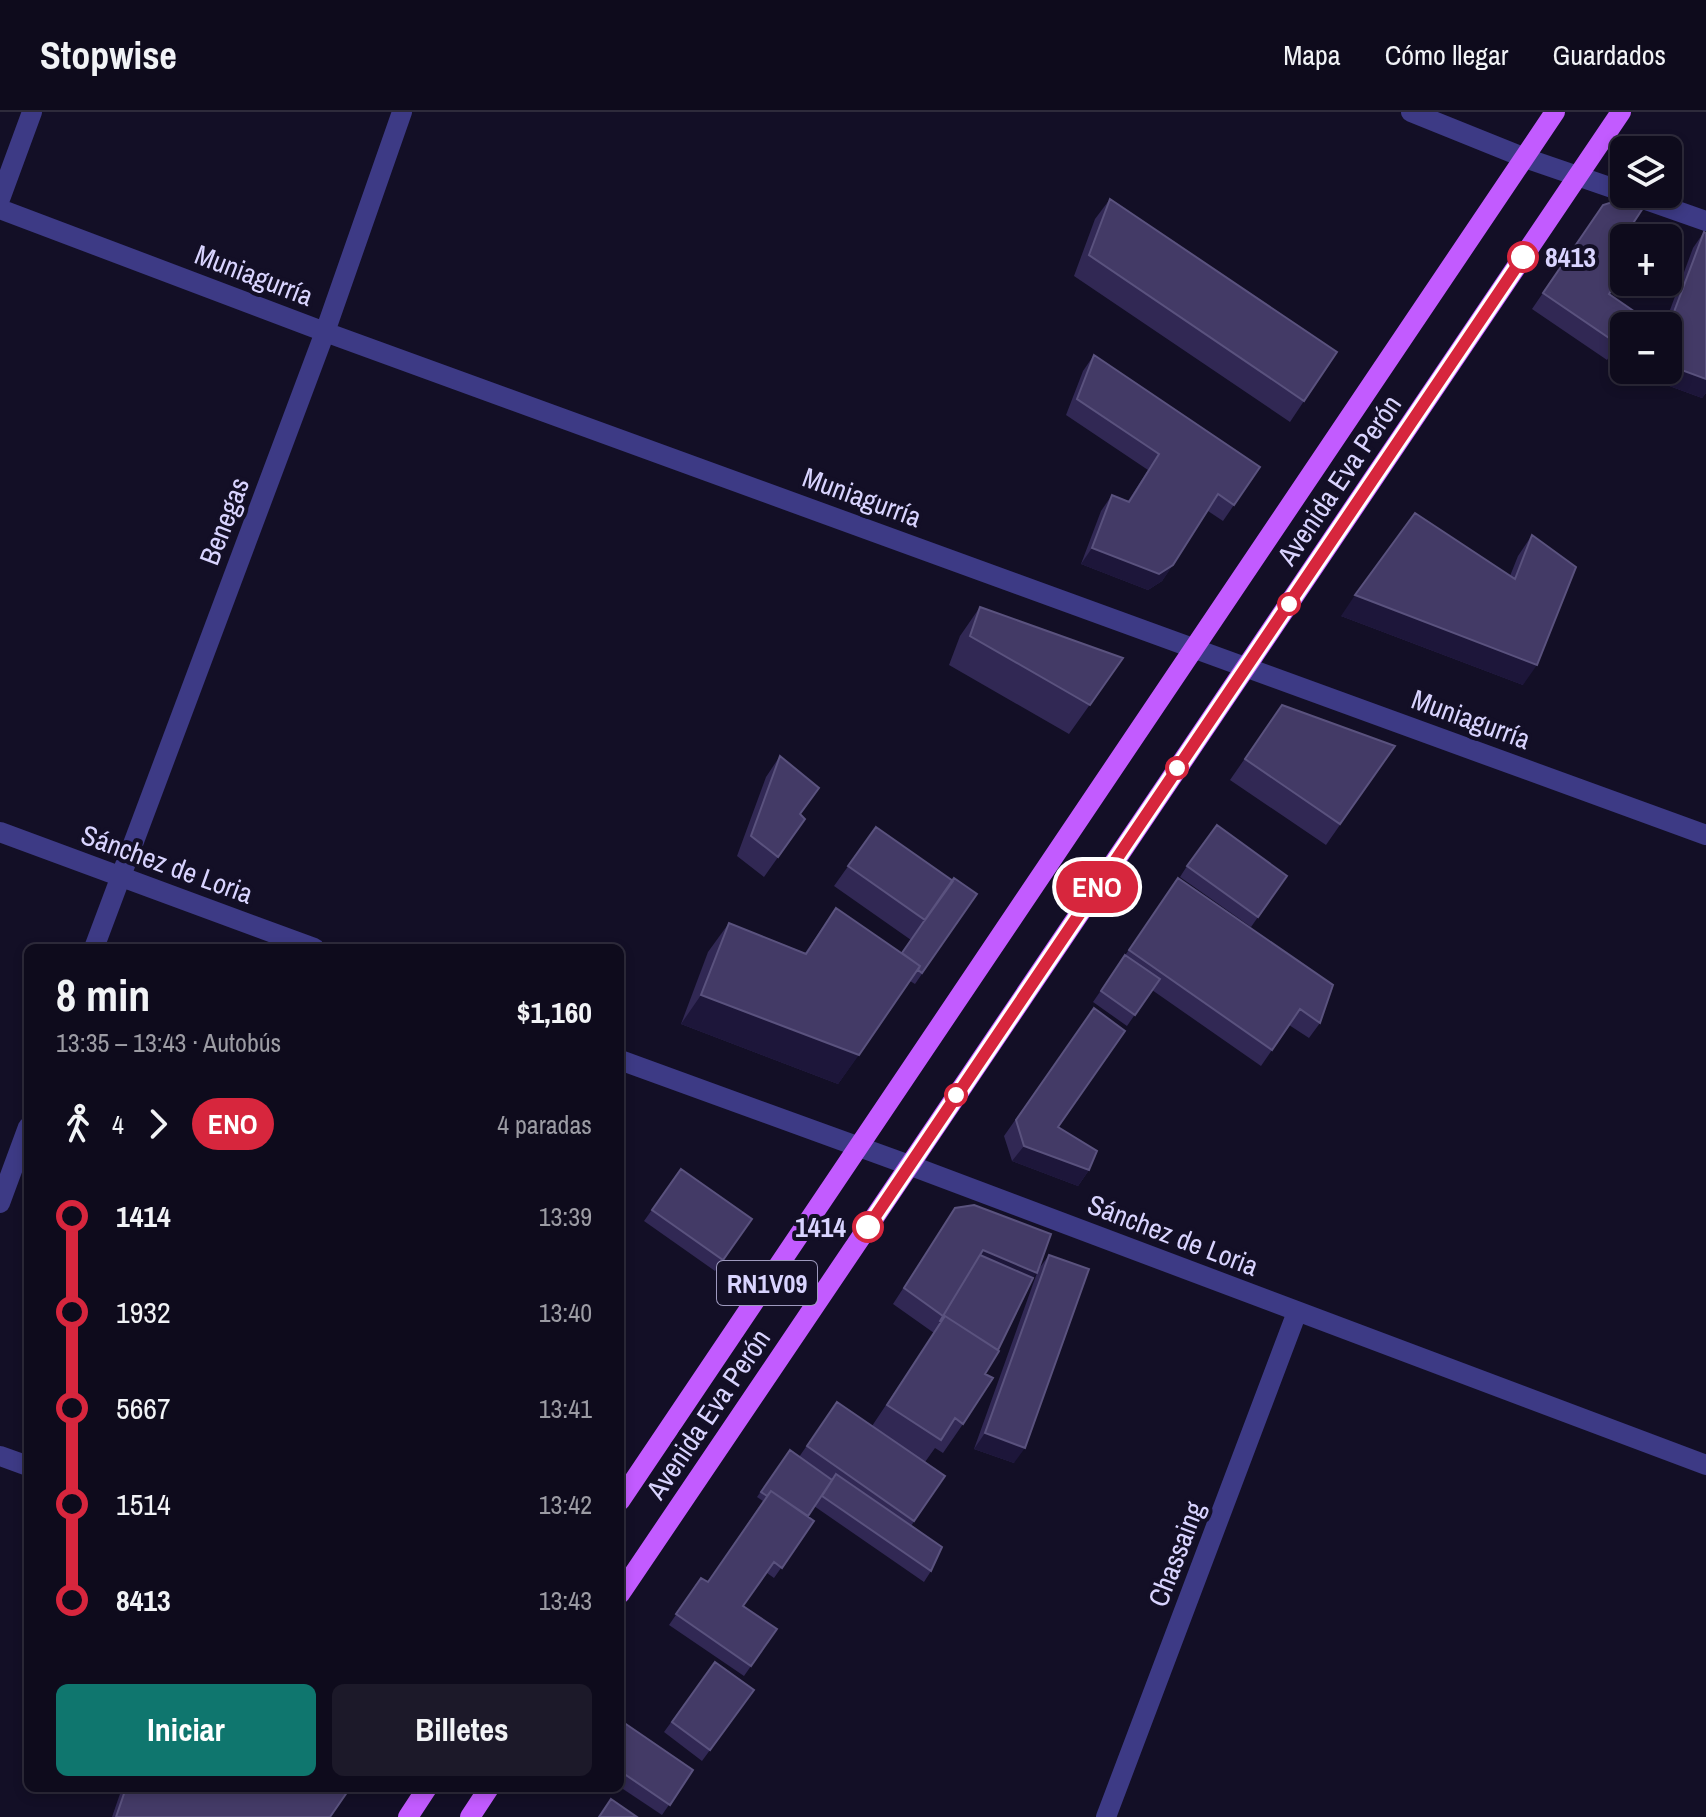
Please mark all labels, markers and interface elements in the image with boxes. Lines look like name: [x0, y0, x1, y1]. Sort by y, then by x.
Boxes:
text: Stopwise: [40, 30, 177, 81]
text: Mapa: [1283, 36, 1341, 74]
text: Cómo llegar: [1385, 36, 1508, 74]
text: Guardados: [1552, 36, 1666, 74]
map controls: [1610, 136, 1682, 384]
button: layers: [1610, 136, 1682, 208]
button: +: [1610, 224, 1682, 296]
street label: Muniagurría: [189, 235, 319, 315]
place label: 8413: [1545, 238, 1596, 276]
marker: 8413: [1508, 242, 1538, 272]
button: −: [1610, 312, 1682, 384]
street label: Avenida Eva Perón: [1267, 388, 1410, 573]
street label: Muniagurría: [797, 458, 927, 536]
street label: Benegas: [190, 472, 258, 570]
unlabelled marker: [1278, 593, 1300, 615]
street label: Muniagurría: [1406, 680, 1536, 758]
unlabelled marker: [1166, 757, 1188, 779]
street label: Sánchez de Loria: [76, 815, 258, 913]
line badge: ENO: [1051, 861, 1143, 913]
text: ENO: [1072, 868, 1122, 906]
text: 8 min: [56, 965, 150, 1025]
text: $1,160: [517, 992, 592, 1032]
text: 13:35 – 13:43 · Autobús: [56, 1025, 281, 1060]
unlabelled marker: [945, 1084, 967, 1106]
icon: walk: [56, 1102, 100, 1146]
icon: forward: [136, 1102, 180, 1146]
text: ENO: [208, 1105, 258, 1143]
text: 4: [112, 1107, 124, 1142]
text: 4 paradas: [497, 1107, 592, 1142]
street label: Sánchez de Loria: [1082, 1185, 1264, 1285]
text: 1414: [116, 1196, 171, 1236]
text: 13:39: [539, 1199, 592, 1234]
place label: 1414: [795, 1208, 846, 1246]
marker: 1414: [853, 1212, 883, 1242]
road number: RN1V09: [717, 1261, 817, 1305]
text: 1932: [116, 1292, 171, 1332]
text: 13:40: [539, 1295, 592, 1330]
street label: Avenida Eva Perón: [636, 1322, 779, 1507]
text: 5667: [116, 1388, 171, 1428]
text: 13:41: [539, 1391, 592, 1426]
text: 1514: [116, 1484, 171, 1524]
text: 13:42: [539, 1487, 592, 1522]
street label: Chassaing: [1139, 1496, 1213, 1612]
text: 8413: [116, 1580, 171, 1620]
text: 13:43: [539, 1583, 592, 1618]
button: Iniciar: [56, 1684, 316, 1776]
button: Billetes: [332, 1684, 592, 1776]

